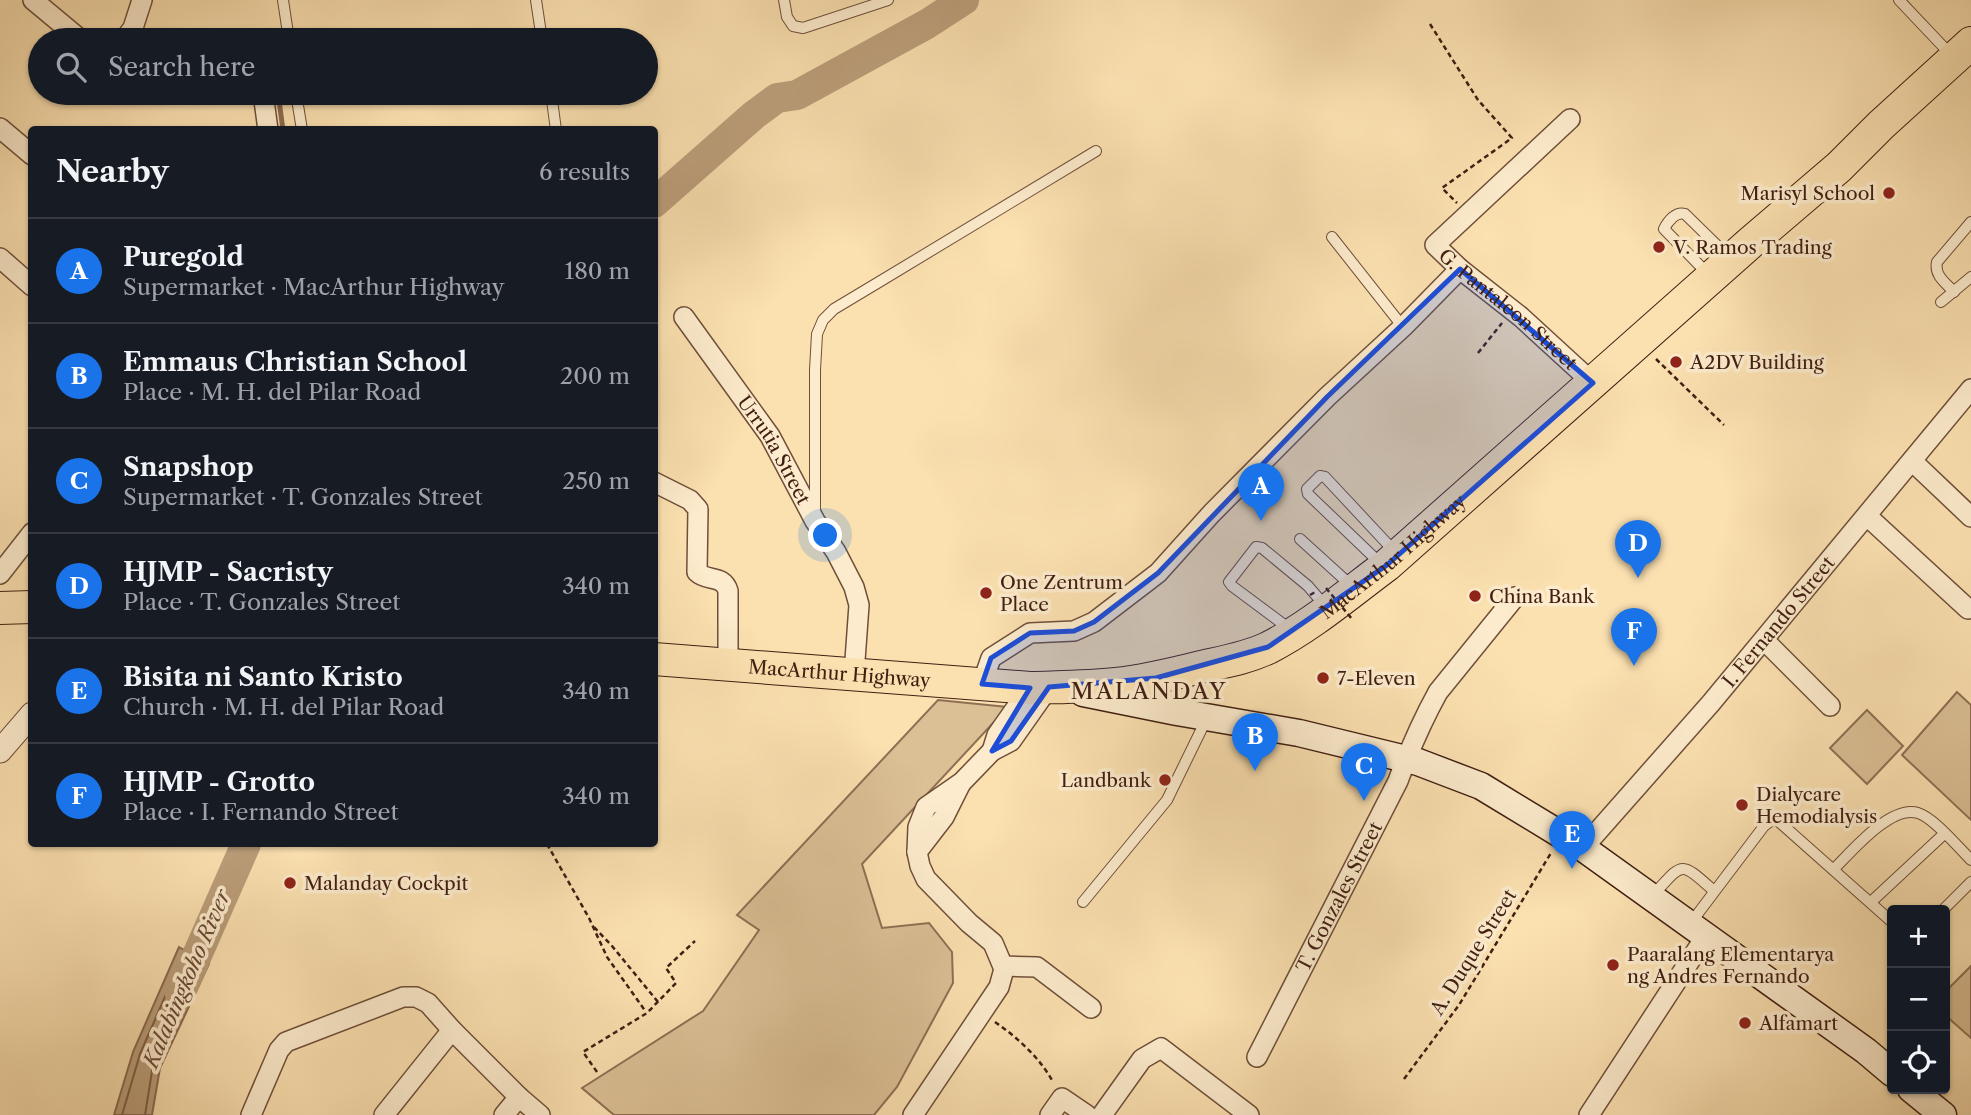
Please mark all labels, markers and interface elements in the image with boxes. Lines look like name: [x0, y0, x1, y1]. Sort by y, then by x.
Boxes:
search box: [28, 28, 658, 105]
icon: search: [52, 48, 90, 86]
text: Search here: [108, 51, 255, 83]
text: Nearby: [56, 153, 169, 190]
text: 6 results: [539, 158, 630, 186]
place label: Marisyl School: [1741, 182, 1875, 205]
marker: Marisyl School: [1881, 185, 1897, 201]
place label: V. Ramos Trading: [1672, 236, 1833, 259]
marker: V. Ramos Trading: [1651, 239, 1667, 255]
text: Puregold: [123, 241, 244, 273]
street label: G. Pantaleon Street: [1434, 244, 1582, 375]
text: A: [70, 257, 88, 285]
text: 180 m: [565, 257, 630, 285]
text: Supermarket · MacArthur Highway: [123, 273, 504, 301]
text: Emmaus Christian School: [123, 346, 467, 378]
place label: A2DV Building: [1689, 351, 1825, 374]
marker: A2DV Building: [1668, 354, 1684, 370]
text: B: [70, 362, 88, 390]
text: 200 m: [560, 362, 630, 390]
text: Place · M. H. del Pilar Road: [123, 378, 421, 406]
street label: Urrutia Street: [733, 391, 815, 509]
text: Snapshop: [123, 451, 254, 483]
pin: A: [1238, 463, 1284, 521]
text: C: [70, 467, 88, 495]
text: 250 m: [562, 467, 630, 495]
text: Supermarket · T. Gonzales Street: [123, 483, 483, 511]
street label: MacArthur Highway: [1315, 489, 1471, 624]
your location: [808, 518, 842, 552]
pin: D: [1615, 520, 1661, 578]
street label: I. Fernando Street: [1718, 552, 1840, 692]
text: HJMP - Sacristy: [123, 556, 333, 588]
place label: One Zentrum Place: [1000, 571, 1123, 616]
text: D: [69, 572, 89, 600]
text: 340 m: [562, 572, 630, 600]
marker: One Zentrum Place: [978, 585, 994, 601]
place label: China Bank: [1489, 585, 1595, 608]
text: Place · T. Gonzales Street: [123, 588, 400, 616]
marker: China Bank: [1467, 588, 1483, 604]
pin: F: [1611, 608, 1657, 666]
street label: MacArthur Highway: [747, 655, 932, 692]
text: Bisita ni Santo Kristo: [123, 661, 403, 693]
place label: 7-Eleven: [1337, 667, 1416, 690]
marker: 7-Eleven: [1315, 670, 1331, 686]
text: E: [71, 677, 87, 705]
text: 340 m: [562, 677, 630, 705]
district label: MALANDAY: [1071, 677, 1227, 705]
text: Church · M. H. del Pilar Road: [123, 693, 444, 721]
pin: B: [1232, 713, 1278, 771]
pin: C: [1341, 743, 1387, 801]
text: HJMP - Grotto: [123, 766, 315, 798]
place label: Landbank: [1061, 769, 1152, 792]
marker: Landbank: [1157, 772, 1173, 788]
text: F: [71, 782, 87, 810]
text: 340 m: [562, 782, 630, 810]
place label: Dialycare Hemodialysis: [1756, 783, 1877, 828]
marker: Dialycare Hemodialysis: [1734, 797, 1750, 813]
text: Place · I. Fernando Street: [123, 798, 399, 826]
pin: E: [1549, 811, 1595, 869]
street label: T. Gonzales Street: [1291, 818, 1387, 976]
place label: Malanday Cockpit: [304, 872, 469, 895]
marker: Malanday Cockpit: [282, 875, 298, 891]
water label: Kalabingkoho River: [137, 885, 236, 1073]
street label: A. Duque Street: [1425, 885, 1521, 1020]
map controls: [1887, 905, 1950, 1094]
button: +: [1887, 905, 1950, 968]
place label: Paaralang Elementarya ng Andres Fernando: [1627, 943, 1834, 988]
marker: Paaralang Elementarya ng Andres Fernando: [1605, 957, 1621, 973]
button: −: [1887, 968, 1950, 1031]
place label: Alfamart: [1758, 1012, 1838, 1035]
marker: Alfamart: [1737, 1015, 1753, 1031]
button: locate: [1887, 1031, 1950, 1094]

